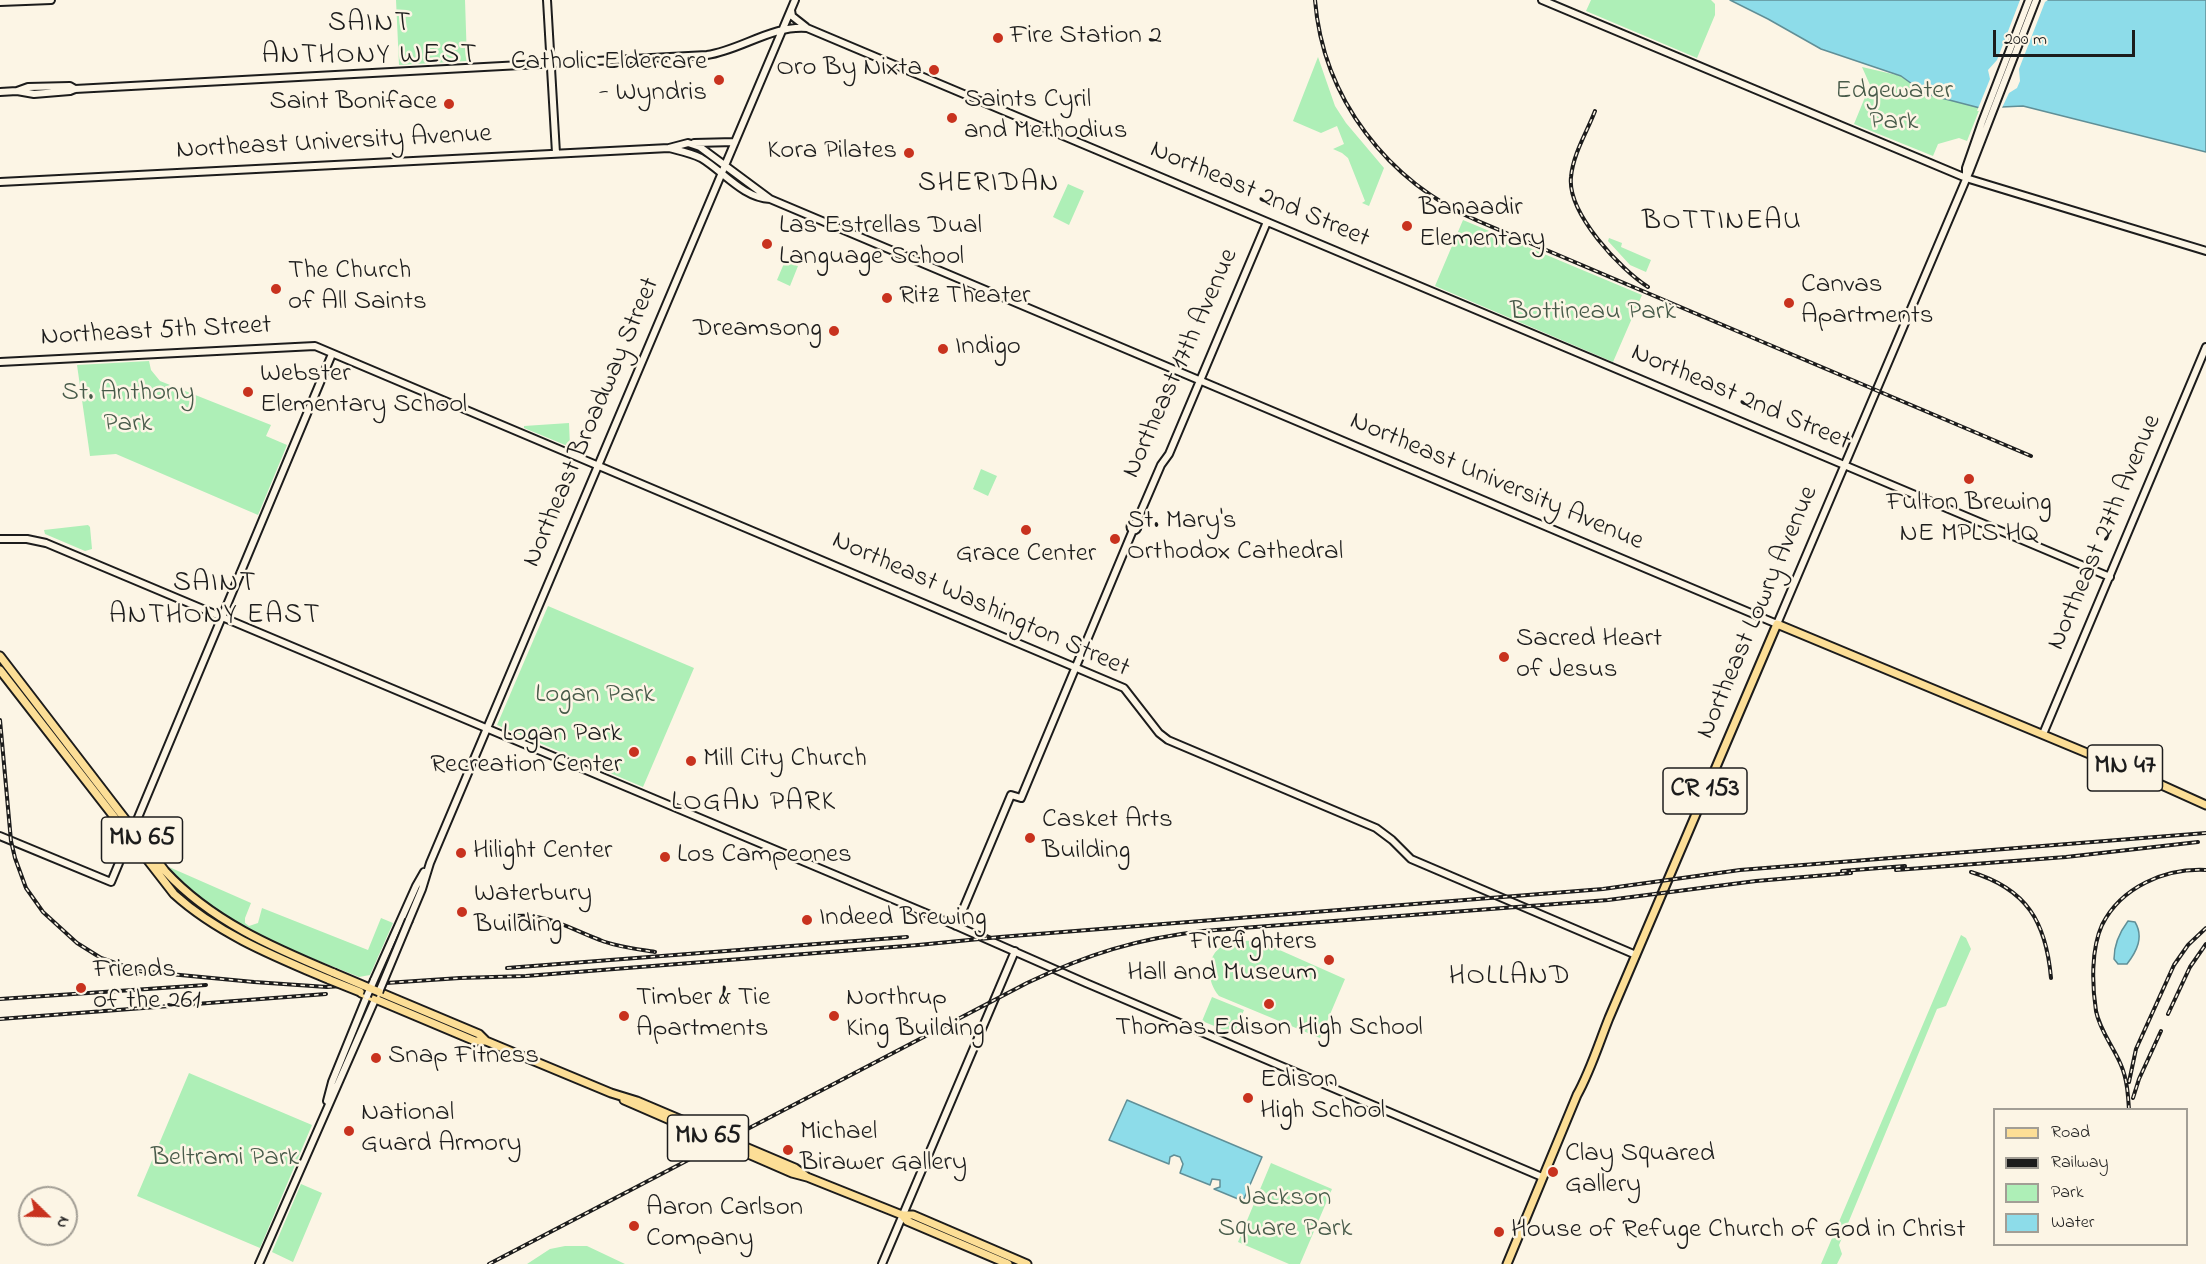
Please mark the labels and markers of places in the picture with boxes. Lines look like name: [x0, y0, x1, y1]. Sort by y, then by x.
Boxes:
place label: Fire Station 2: [1010, 22, 1162, 54]
marker: Fire Station 2: [991, 31, 1005, 45]
place label: Catholic Eldercare - Wyndris: [511, 48, 707, 111]
place label: Oro By Nixta: [776, 54, 922, 86]
marker: Oro By Nixta: [927, 63, 941, 77]
marker: Catholic Eldercare - Wyndris: [712, 73, 726, 87]
place label: Saints Cyril and Methodius: [964, 86, 1127, 149]
place label: Saint Boniface: [270, 88, 437, 120]
marker: Saint Boniface: [442, 97, 456, 111]
marker: Saints Cyril and Methodius: [945, 111, 959, 125]
place label: Kora Pilates: [767, 137, 897, 169]
marker: Kora Pilates: [902, 146, 916, 160]
place label: Banaadir Elementary: [1419, 194, 1545, 257]
place label: Las Estrellas Dual Language School: [779, 212, 982, 275]
marker: Banaadir Elementary: [1400, 219, 1414, 233]
marker: Las Estrellas Dual Language School: [760, 237, 774, 251]
place label: The Church of All Saints: [288, 257, 427, 320]
place label: Canvas Apartments: [1801, 271, 1934, 334]
marker: The Church of All Saints: [269, 282, 283, 296]
place label: Ritz Theater: [899, 282, 1030, 314]
marker: Ritz Theater: [880, 291, 894, 305]
marker: Canvas Apartments: [1782, 296, 1796, 310]
place label: Dreamsong: [693, 315, 822, 347]
marker: Dreamsong: [827, 324, 841, 338]
place label: Indigo: [955, 333, 1021, 365]
marker: Indigo: [936, 342, 950, 356]
place label: Webster Elementary School: [260, 360, 467, 423]
marker: Webster Elementary School: [241, 385, 255, 399]
marker: Fulton Brewing NE MPLS HQ: [1962, 472, 1976, 486]
place label: Fulton Brewing NE MPLS HQ: [1886, 489, 2052, 552]
place label: St. Mary's Orthodox Cathedral: [1127, 507, 1343, 570]
marker: Grace Center: [1019, 523, 1033, 537]
marker: St. Mary's Orthodox Cathedral: [1108, 532, 1122, 546]
place label: Grace Center: [956, 540, 1096, 572]
place label: Sacred Heart of Jesus: [1516, 625, 1662, 688]
marker: Sacred Heart of Jesus: [1497, 650, 1511, 664]
place label: Logan Park Recreation Center: [430, 720, 622, 783]
marker: Logan Park Recreation Center: [627, 745, 641, 759]
place label: Mill City Church: [703, 745, 867, 777]
marker: Mill City Church: [684, 754, 698, 768]
place label: Casket Arts Building: [1042, 806, 1173, 869]
marker: Casket Arts Building: [1023, 831, 1037, 845]
place label: Hilight Center: [473, 837, 612, 869]
place label: Los Campeones: [677, 841, 852, 873]
marker: Hilight Center: [454, 846, 468, 860]
marker: Los Campeones: [658, 850, 672, 864]
place label: Waterbury Building: [474, 880, 592, 943]
place label: Indeed Brewing: [819, 904, 987, 936]
marker: Waterbury Building: [455, 905, 469, 919]
marker: Indeed Brewing: [800, 913, 814, 927]
place label: Firefighters Hall and Museum: [1127, 928, 1317, 991]
marker: Firefighters Hall and Museum: [1322, 953, 1336, 967]
place label: Friends of the 261: [93, 956, 201, 1019]
marker: Friends of the 261: [74, 981, 88, 995]
place label: Timber & Tie Apartments: [636, 984, 770, 1047]
place label: Northrup King Building: [846, 984, 985, 1047]
marker: Thomas Edison High School: [1262, 997, 1276, 1011]
marker: Timber & Tie Apartments: [617, 1009, 631, 1023]
marker: Northrup King Building: [827, 1009, 841, 1023]
place label: Thomas Edison High School: [1115, 1014, 1423, 1046]
place label: Snap Fitness: [388, 1042, 539, 1074]
marker: Snap Fitness: [369, 1051, 383, 1065]
place label: Edison High School: [1260, 1066, 1385, 1129]
marker: Edison High School: [1241, 1091, 1255, 1105]
place label: National Guard Armory: [361, 1099, 522, 1162]
place label: Michael Birawer Gallery: [800, 1118, 967, 1181]
marker: National Guard Armory: [342, 1124, 356, 1138]
place label: Clay Squared Gallery: [1565, 1140, 1715, 1203]
marker: Michael Birawer Gallery: [781, 1143, 795, 1157]
marker: Clay Squared Gallery: [1546, 1165, 1560, 1179]
place label: Aaron Carlson Company: [646, 1194, 803, 1257]
place label: House of Refuge Church of God in Christ: [1511, 1216, 1966, 1248]
marker: Aaron Carlson Company: [627, 1219, 641, 1233]
marker: House of Refuge Church of God in Christ: [1492, 1225, 1506, 1239]

